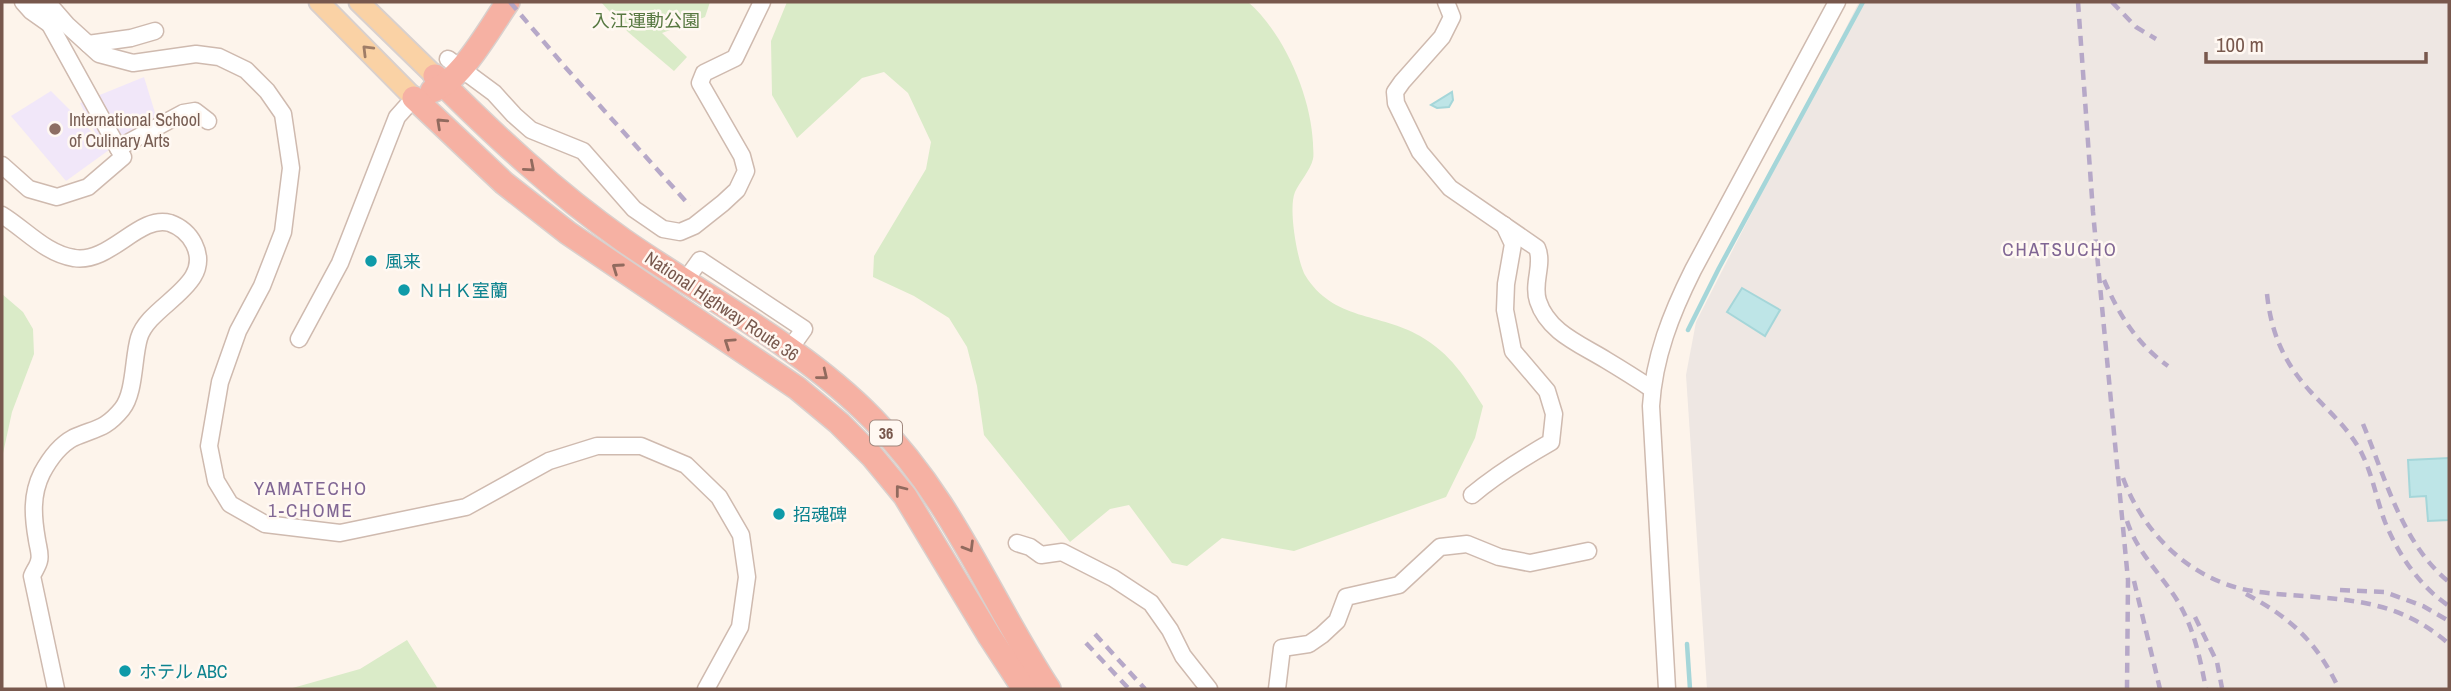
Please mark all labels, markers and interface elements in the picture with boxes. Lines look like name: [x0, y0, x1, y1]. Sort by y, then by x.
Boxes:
park label: 入江運動公園: [592, 8, 700, 33]
scale bar: [2206, 21, 2426, 65]
text: 100 m: [2216, 30, 2264, 59]
one-way arrow: [362, 45, 375, 58]
place label: International School of Culinary Arts: [69, 107, 200, 153]
one-way arrow: [437, 119, 450, 132]
marker: International School of Culinary Arts: [47, 121, 63, 137]
one-way arrow: [522, 159, 535, 171]
district label: CHATSUCHO: [2002, 236, 2118, 262]
street label: National Highway Route 36: [640, 245, 804, 367]
place label: 風来: [385, 249, 421, 274]
marker: 風来: [363, 253, 379, 269]
one-way arrow: [612, 263, 625, 276]
place label: ＮＨＫ室蘭: [418, 278, 508, 303]
marker: ＮＨＫ室蘭: [396, 282, 412, 298]
one-way arrow: [724, 339, 737, 351]
one-way arrow: [815, 366, 827, 379]
road number: 36: [870, 420, 902, 446]
district label: YAMATECHO 1-CHOME: [254, 475, 368, 523]
one-way arrow: [896, 486, 909, 498]
place label: 招魂碑: [793, 502, 847, 527]
marker: 招魂碑: [771, 506, 787, 522]
one-way arrow: [960, 540, 973, 553]
place label: ホテル ABC: [139, 659, 227, 684]
marker: ホテル ABC: [117, 663, 133, 679]

